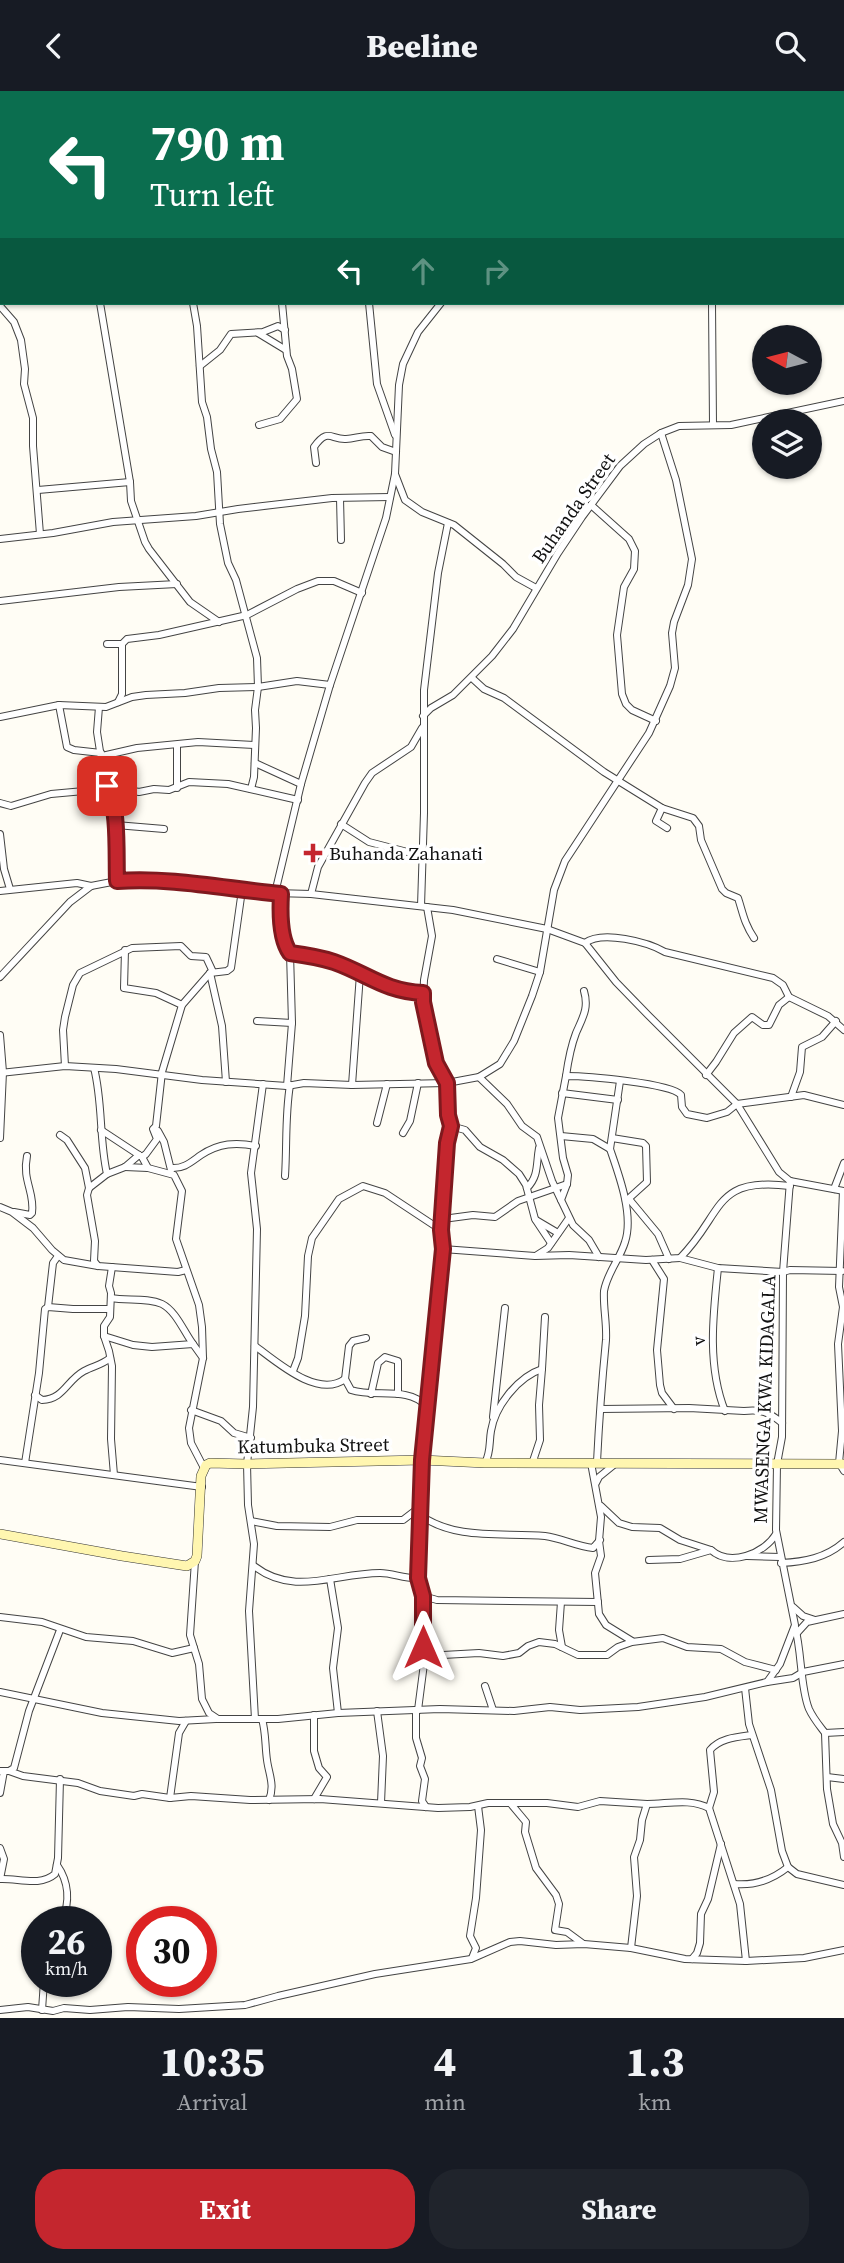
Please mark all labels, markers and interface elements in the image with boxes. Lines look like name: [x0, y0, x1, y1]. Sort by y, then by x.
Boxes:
text: Beeline: [366, 24, 478, 68]
icon: back: [35, 27, 73, 65]
icon: search: [771, 27, 809, 65]
text: 790 m: [150, 109, 285, 176]
icon: left: [35, 119, 126, 210]
text: Turn left: [150, 173, 274, 217]
icon: left: [331, 252, 369, 290]
icon: ahead: [404, 252, 442, 290]
icon: right: [477, 252, 515, 290]
north arrow: [752, 325, 822, 395]
map controls: [752, 325, 822, 479]
button: layers: [752, 409, 822, 479]
street label: Buhanda Street: [525, 447, 621, 568]
pin: [77, 756, 137, 816]
icon: arrive: [88, 767, 126, 805]
place label: Buhanda Zahanati: [329, 840, 483, 866]
marker: Buhanda Zahanati: [303, 843, 323, 863]
street label: MWASENGA KWA KIDAGALA: [747, 1274, 781, 1524]
street label: v: [685, 1335, 711, 1347]
street label: Katumbuka Street: [237, 1431, 390, 1459]
position arrow: [386, 1610, 460, 1684]
speed limit sign: 30: [126, 1906, 217, 1997]
text: 26: [48, 1918, 85, 1966]
text: km/h: [45, 1956, 88, 1981]
text: 10:35: [160, 2032, 265, 2090]
text: 4: [434, 2032, 457, 2090]
text: 1.3: [625, 2032, 684, 2090]
text: Arrival: [177, 2086, 248, 2118]
text: min: [424, 2086, 466, 2118]
text: km: [638, 2086, 672, 2118]
button: Exit: [35, 2169, 415, 2249]
button: Share: [429, 2169, 809, 2249]

